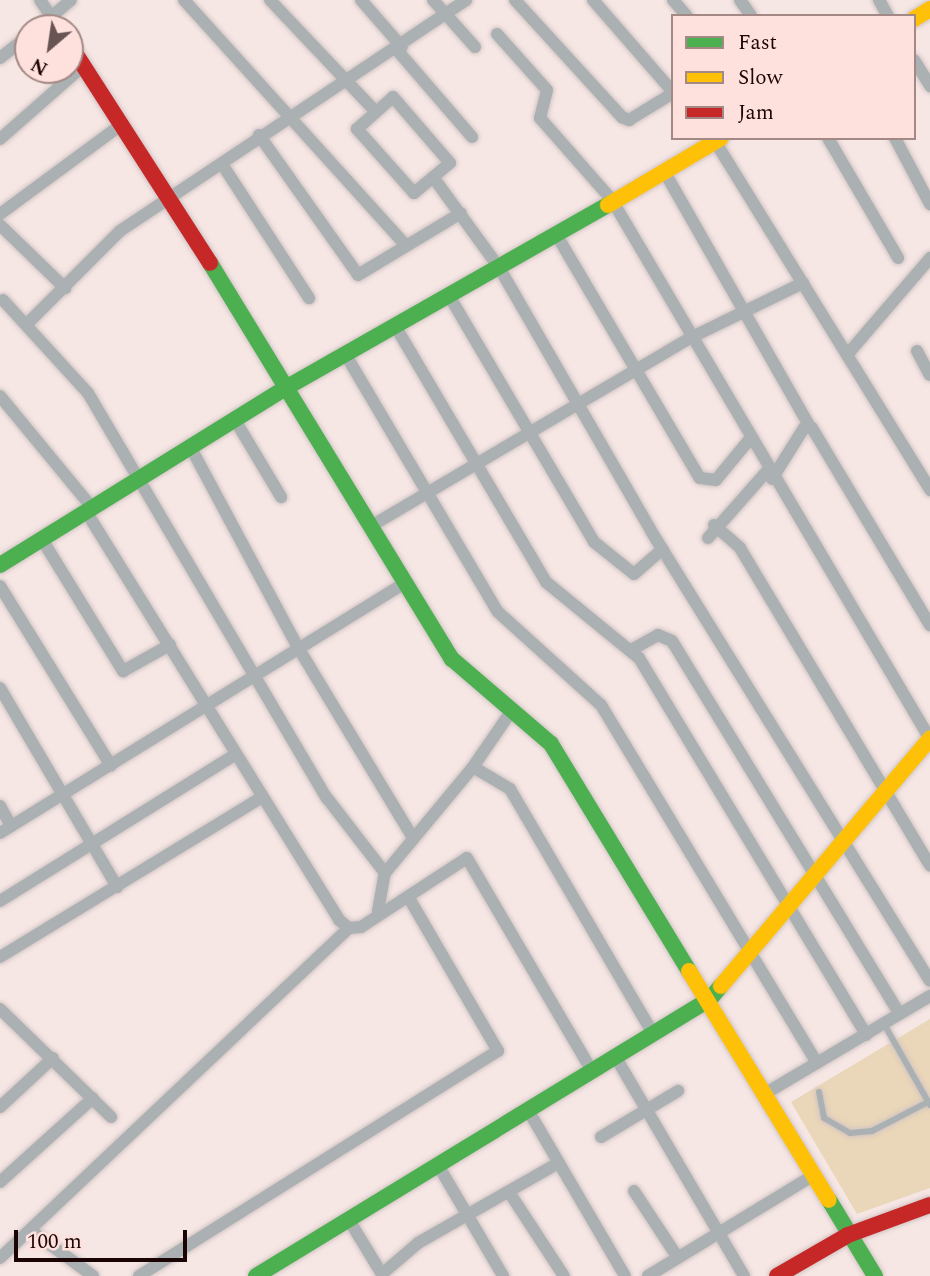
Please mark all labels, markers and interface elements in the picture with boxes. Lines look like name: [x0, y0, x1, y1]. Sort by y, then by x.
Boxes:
north arrow: [14, 14, 84, 84]
legend: [671, 14, 916, 140]
text: Fast: [738, 27, 777, 59]
text: N: [26, 50, 53, 83]
text: Slow: [738, 62, 782, 94]
text: Jam: [738, 97, 774, 129]
scale bar: [18, 1216, 191, 1260]
text: 100 m: [27, 1226, 82, 1258]

